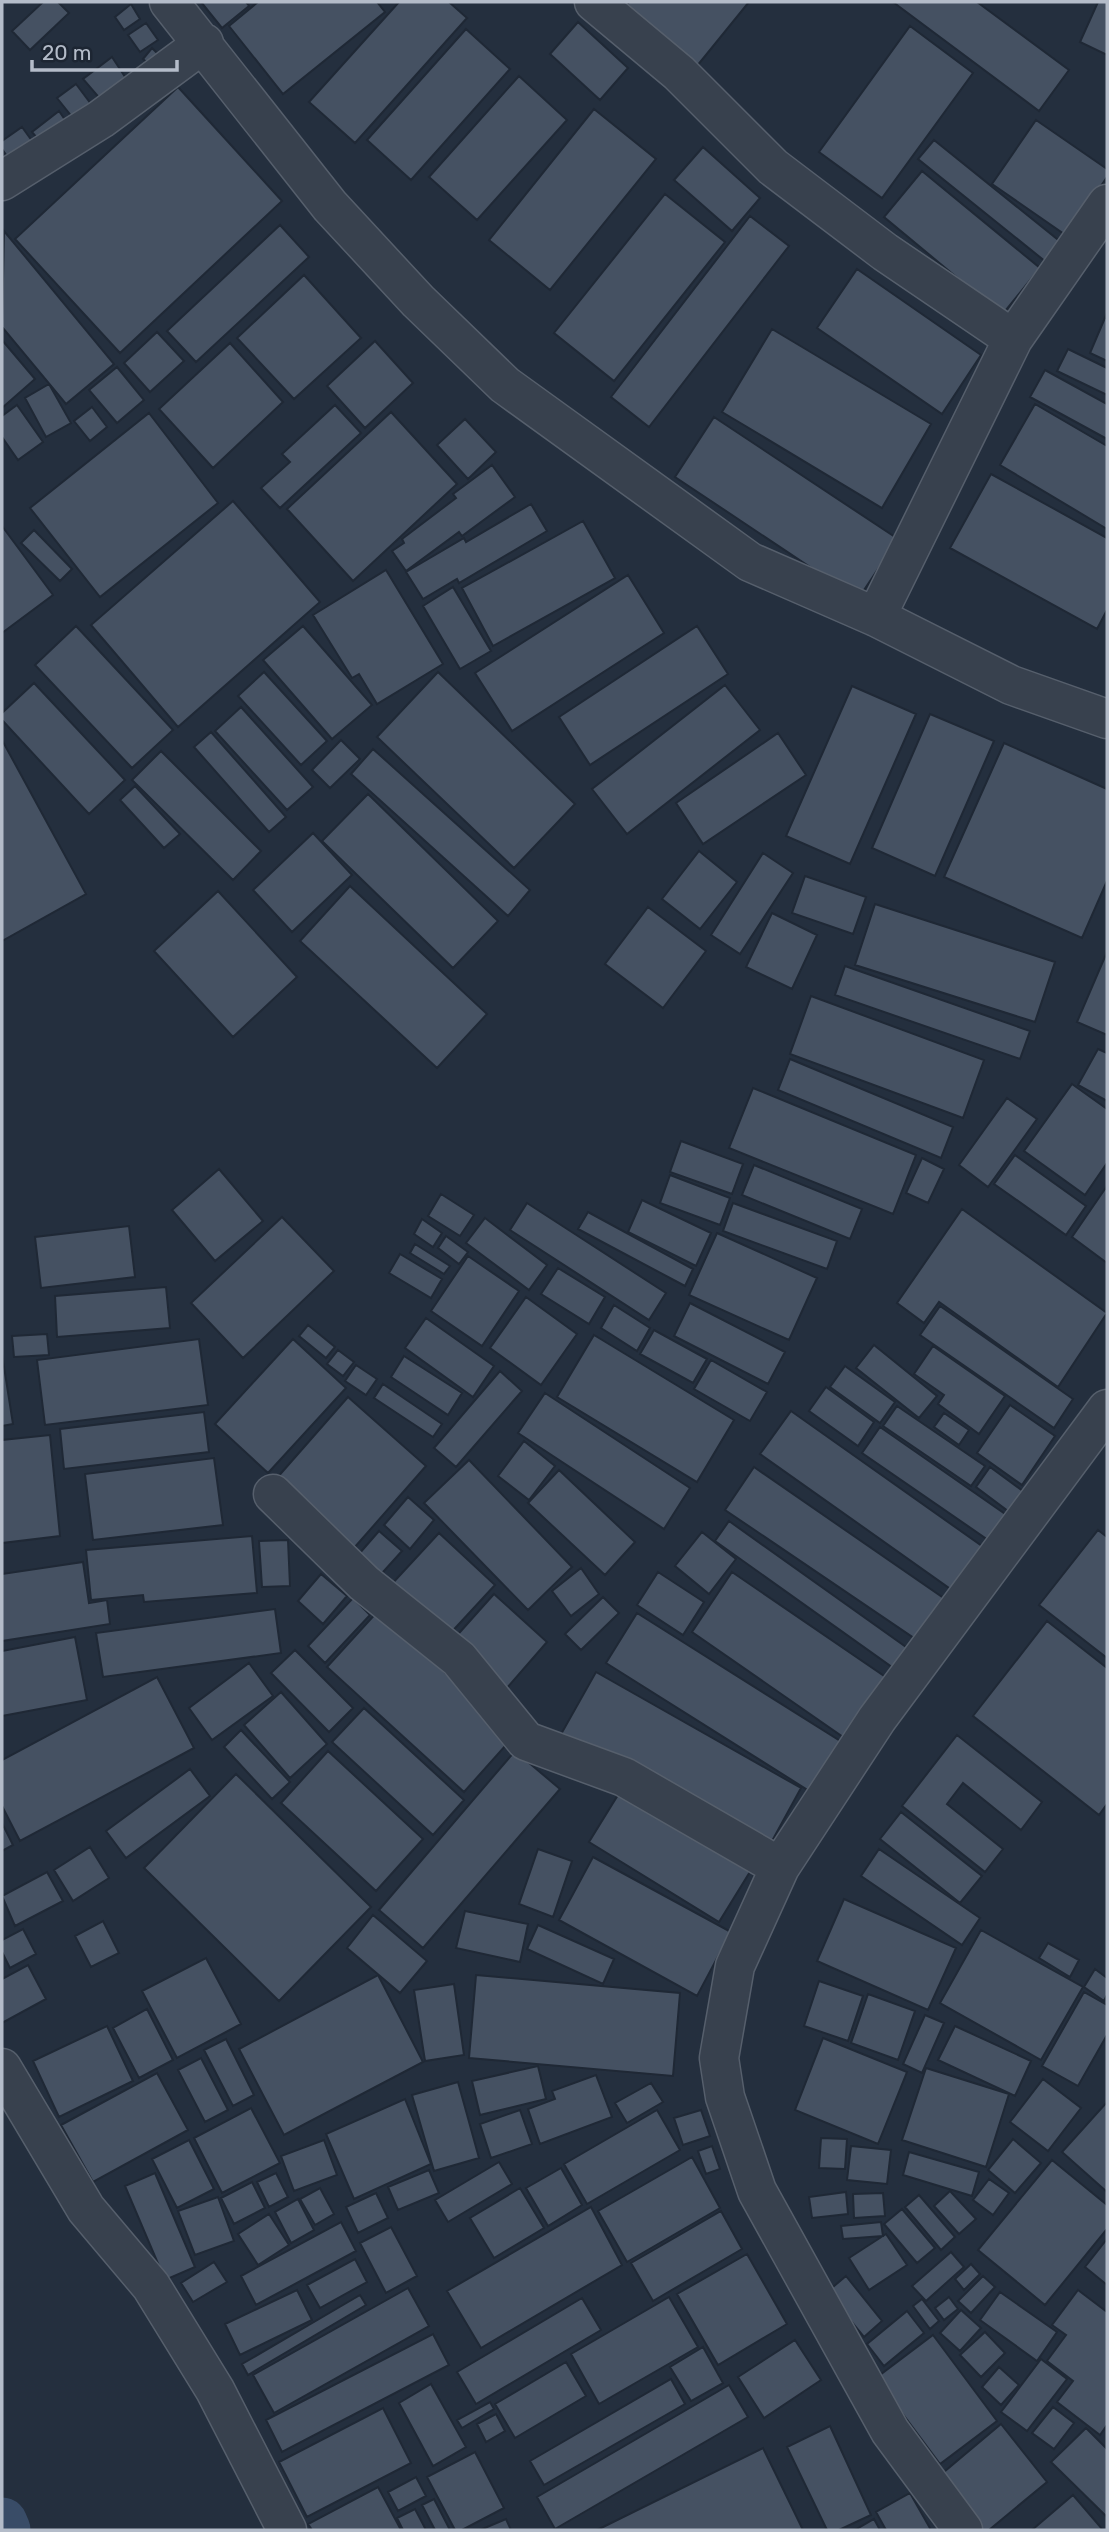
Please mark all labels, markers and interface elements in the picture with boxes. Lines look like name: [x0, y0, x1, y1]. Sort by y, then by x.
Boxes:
scale bar: [32, 28, 177, 72]
text: 20 m: [42, 40, 91, 65]

